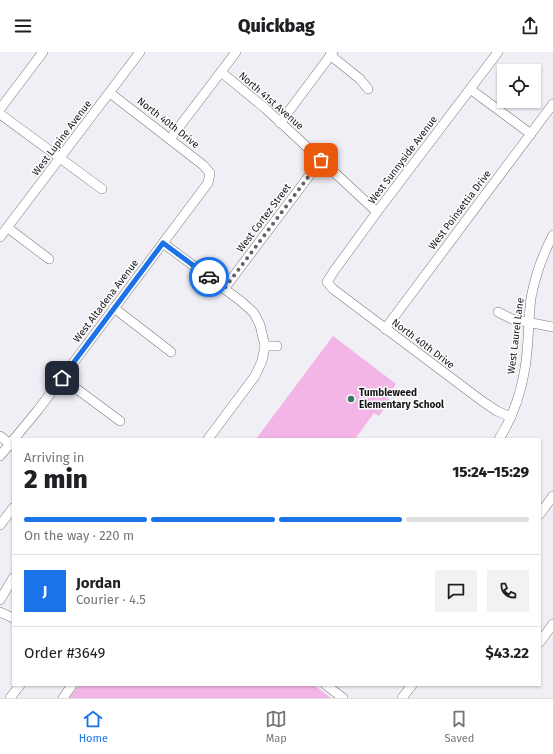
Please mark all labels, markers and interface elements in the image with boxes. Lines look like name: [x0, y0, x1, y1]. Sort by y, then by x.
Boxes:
icon: menu: [12, 15, 34, 37]
text: Quickbag: [238, 15, 315, 37]
icon: share: [519, 15, 541, 37]
map controls: [497, 64, 541, 108]
button: locate: [497, 64, 541, 108]
street label: North 41st Avenue: [236, 70, 306, 132]
street label: North 40th Drive: [135, 95, 201, 151]
street label: West Lupine Avenue: [30, 98, 94, 178]
street label: West Sunnyside Avenue: [366, 114, 440, 206]
pin: [304, 143, 338, 177]
icon: bag: [310, 149, 332, 171]
street label: West Poinsettia Drive: [426, 168, 494, 252]
street label: West Cortez Street: [234, 181, 294, 255]
street label: West Altadena Avenue: [71, 257, 141, 345]
courier: [189, 257, 229, 297]
icon: car: [198, 266, 220, 288]
street label: West Laurel Lane: [505, 297, 527, 375]
street label: North 40th Drive: [389, 317, 457, 371]
pin: [45, 361, 79, 395]
icon: home: [51, 367, 73, 389]
place label: Tumbleweed Elementary School: [359, 387, 444, 411]
marker: Tumbleweed Elementary School: [346, 394, 356, 404]
text: Arriving in: [24, 450, 84, 465]
text: 15:24–15:29: [452, 463, 529, 481]
text: 2 min: [24, 464, 88, 495]
text: On the way · 220 m: [24, 528, 134, 543]
button: chat: [435, 570, 477, 612]
button: phone: [487, 570, 529, 612]
text: Jordan: [76, 574, 121, 592]
text: J: [43, 582, 47, 600]
text: Courier · 4.5: [76, 592, 146, 607]
text: Order #3649: [24, 644, 105, 662]
text: $43.22: [486, 644, 529, 662]
tab: Home: [79, 708, 108, 745]
tab: Map: [265, 708, 287, 745]
tab: Saved: [445, 708, 474, 745]

